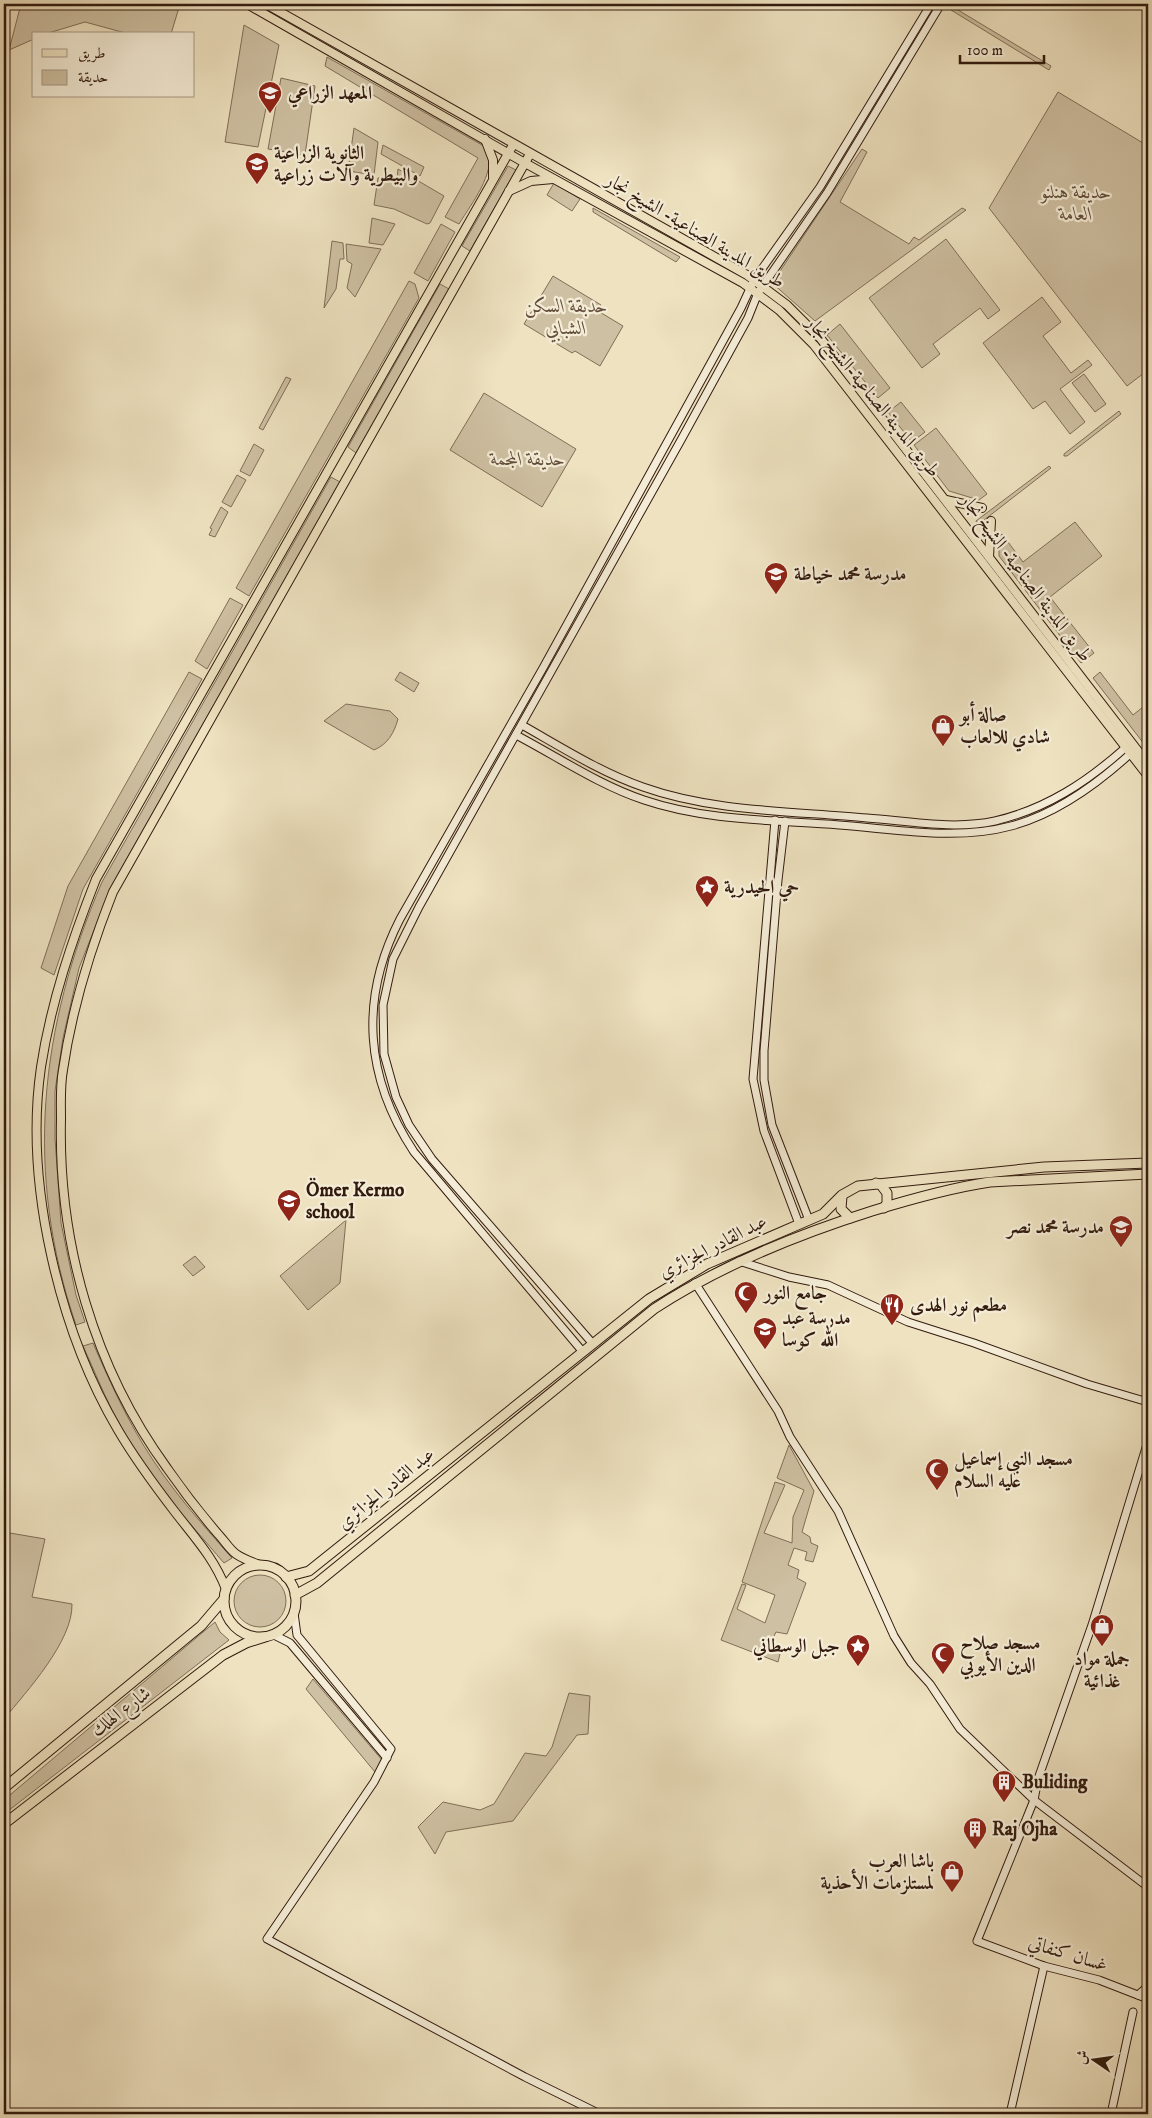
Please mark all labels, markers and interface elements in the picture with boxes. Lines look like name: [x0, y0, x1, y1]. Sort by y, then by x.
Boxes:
legend: [32, 32, 195, 98]
scale bar: [960, 32, 1043, 64]
text: 100 m: [967, 41, 1003, 60]
text: طريق: [78, 44, 105, 63]
text: حديقة: [78, 68, 108, 87]
school or university icon: المعهد الزراعي: [257, 80, 283, 114]
place label: المعهد الزراعي: [287, 82, 372, 108]
place label: الثانوية الزراعية والبيطرية وآلات زراعية: [274, 142, 418, 187]
school or university icon: الثانوية الزراعية والبيطرية وآلات زراعية: [244, 151, 270, 185]
street label: طريق المدينة الصناعية- الشيخ نجار: [597, 167, 789, 298]
park label: حديقة هنلنو العامة: [1040, 181, 1111, 226]
park label: حدبقة السكن الشبابي: [524, 295, 608, 343]
street label: طريق المدينة الصناعية-الشيخ نجار: [796, 310, 945, 485]
park label: حديقة المجمة: [489, 448, 565, 471]
street label: طريق المدينة الصناعية- الشيخ نجار: [950, 488, 1097, 670]
school or university icon: مدرسة محمد خياطة: [763, 561, 789, 595]
place label: مدرسة محمد خياطة: [794, 563, 906, 586]
place label: صالة أبو شادي للالعاب: [958, 701, 1050, 752]
shop icon: صالة أبو شادي للالعاب: [930, 713, 956, 747]
place icon: حي الحيدرية: [694, 874, 720, 908]
place label: حي الحيدرية: [724, 876, 799, 902]
place label: Ömer Kermo school: [306, 1177, 404, 1224]
school or university icon: Ömer Kermo school: [276, 1188, 302, 1222]
street label: عبد القادر الجزائري: [655, 1210, 772, 1287]
school or university icon: مدرسة محمد نصر: [1108, 1214, 1134, 1248]
place label: مدرسة محمد نصر: [1005, 1216, 1104, 1239]
mosque icon: جامع النور: [733, 1280, 759, 1314]
place label: جامع النور: [762, 1282, 827, 1310]
restaurant icon: مطعم نور الهدى: [879, 1292, 905, 1326]
place label: مطعم نور الهدى: [910, 1294, 1007, 1322]
place label: مدرسة عبد الله كوسا: [782, 1307, 851, 1352]
school or university icon: مدرسة عبد الله كوسا: [752, 1316, 778, 1350]
street label: عبد القادر الجزائري: [333, 1443, 441, 1538]
place label: مسجد النبي إسماعيل عليه السلام: [954, 1448, 1073, 1498]
mosque icon: مسجد النبي إسماعيل عليه السلام: [924, 1457, 950, 1491]
shop icon: جملة مواد غذائية: [1089, 1613, 1115, 1647]
place label: مسجد صلاح الدين الأيوبي: [959, 1632, 1040, 1680]
place icon: جبل الوسطاني: [845, 1633, 871, 1667]
place label: جبل الوسطاني: [752, 1635, 840, 1661]
mosque icon: مسجد صلاح الدين الأيوبي: [930, 1641, 956, 1675]
place label: جملة مواد غذائية: [1074, 1648, 1130, 1693]
street label: شارع الهلك: [86, 1682, 157, 1744]
building icon: Buliding: [991, 1769, 1017, 1803]
place label: Buliding: [1022, 1771, 1088, 1794]
building icon: Raj Ojha: [962, 1816, 988, 1850]
place label: Raj Ojha: [992, 1818, 1058, 1842]
place label: باشا العرب لمستلزمات الأحذية: [821, 1850, 934, 1895]
shop icon: باشا العرب لمستلزمات الأحذية: [939, 1859, 965, 1893]
street label: غسان كنفاتي: [1025, 1931, 1110, 1980]
north arrow: [1070, 2036, 1120, 2086]
text: ش: [1072, 2048, 1093, 2066]

